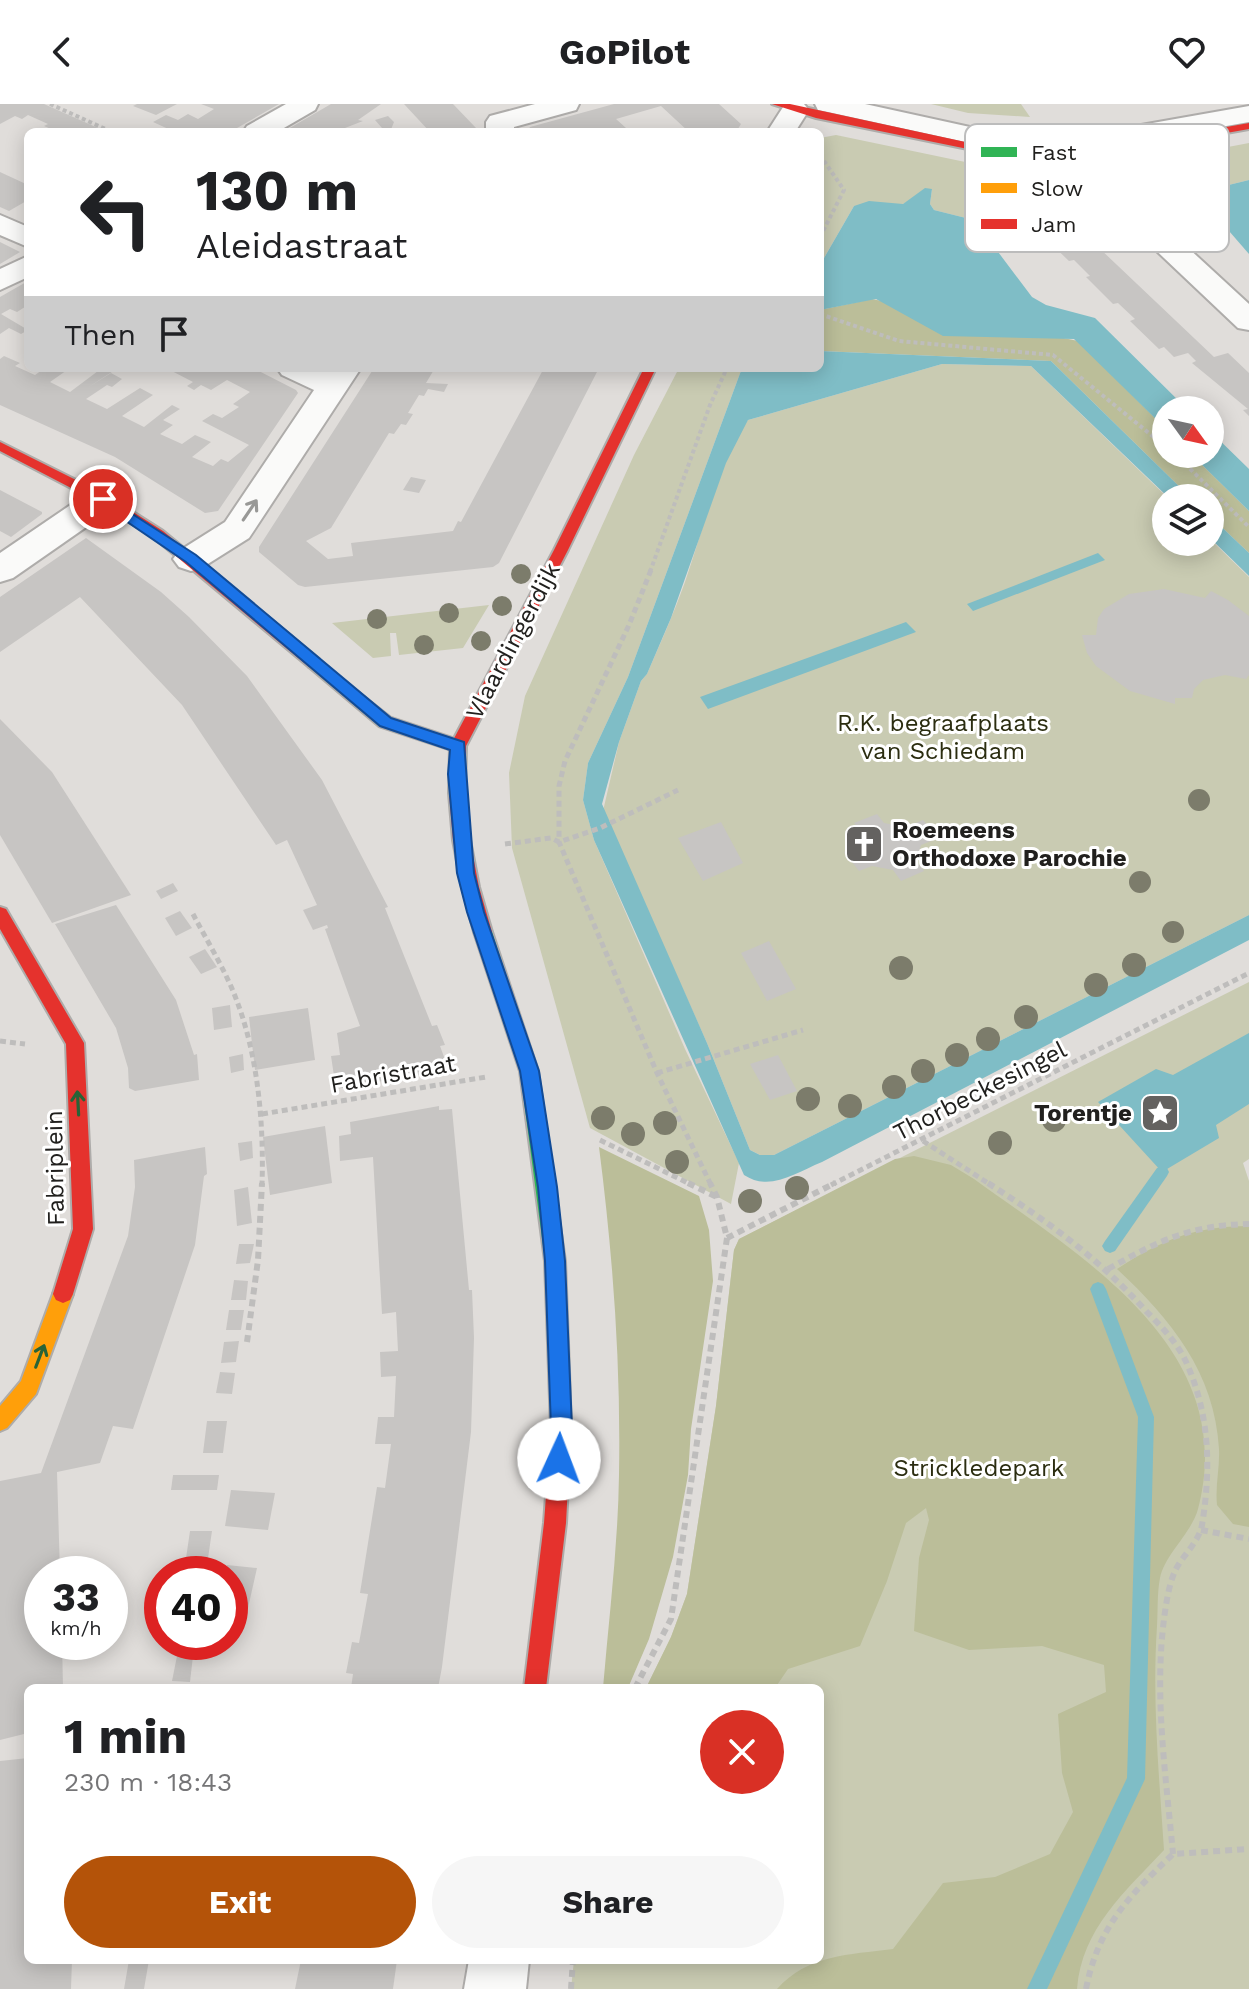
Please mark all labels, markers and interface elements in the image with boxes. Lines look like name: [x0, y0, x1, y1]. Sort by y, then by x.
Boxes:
icon: back: [40, 30, 84, 74]
icon: heart: [1165, 30, 1209, 74]
text: GoPilot: [559, 31, 690, 73]
legend: [965, 124, 1229, 252]
text: Fast: [1031, 140, 1077, 165]
text: 130 m: [196, 158, 358, 224]
icon: left: [64, 160, 168, 264]
text: Slow: [1031, 176, 1083, 201]
text: Jam: [1031, 212, 1076, 237]
text: Aleidastraat: [196, 225, 407, 267]
icon: arrive: [152, 312, 196, 356]
text: Then: [64, 317, 136, 352]
north arrow: [1152, 396, 1224, 468]
map controls: [1152, 396, 1224, 556]
pin: [69, 465, 137, 533]
icon: arrive: [81, 477, 125, 521]
button: layers: [1152, 484, 1224, 556]
one-way arrow: [242, 499, 258, 522]
street label: Vlaardingerdijk: [460, 558, 566, 724]
park label: R.K. begraafplaats van Schiedam: [837, 709, 1049, 765]
place label: Roemeens Orthodoxe Parochie: [892, 816, 1127, 872]
church icon: Roemeens Orthodoxe Parochie: [843, 823, 885, 865]
street label: Thorbeckesingel: [889, 1035, 1072, 1147]
street label: Fabristraat: [328, 1049, 458, 1099]
one-way arrow: [70, 1090, 85, 1117]
place icon: Torentje: [1139, 1092, 1181, 1134]
place label: Torentje: [1034, 1099, 1132, 1127]
street label: Fabriplein: [40, 1110, 70, 1226]
one-way arrow: [34, 1344, 48, 1369]
position arrow: [517, 1417, 601, 1501]
park label: Strickledepark: [894, 1454, 1065, 1482]
speed limit sign: 40: [144, 1556, 248, 1660]
text: 33: [52, 1574, 100, 1621]
text: km/h: [50, 1616, 102, 1640]
text: 1 min: [64, 1708, 187, 1765]
button: close: [700, 1710, 784, 1794]
text: 230 m · 18:43: [64, 1767, 232, 1797]
button: Exit: [64, 1856, 416, 1948]
button: Share: [432, 1856, 784, 1948]

